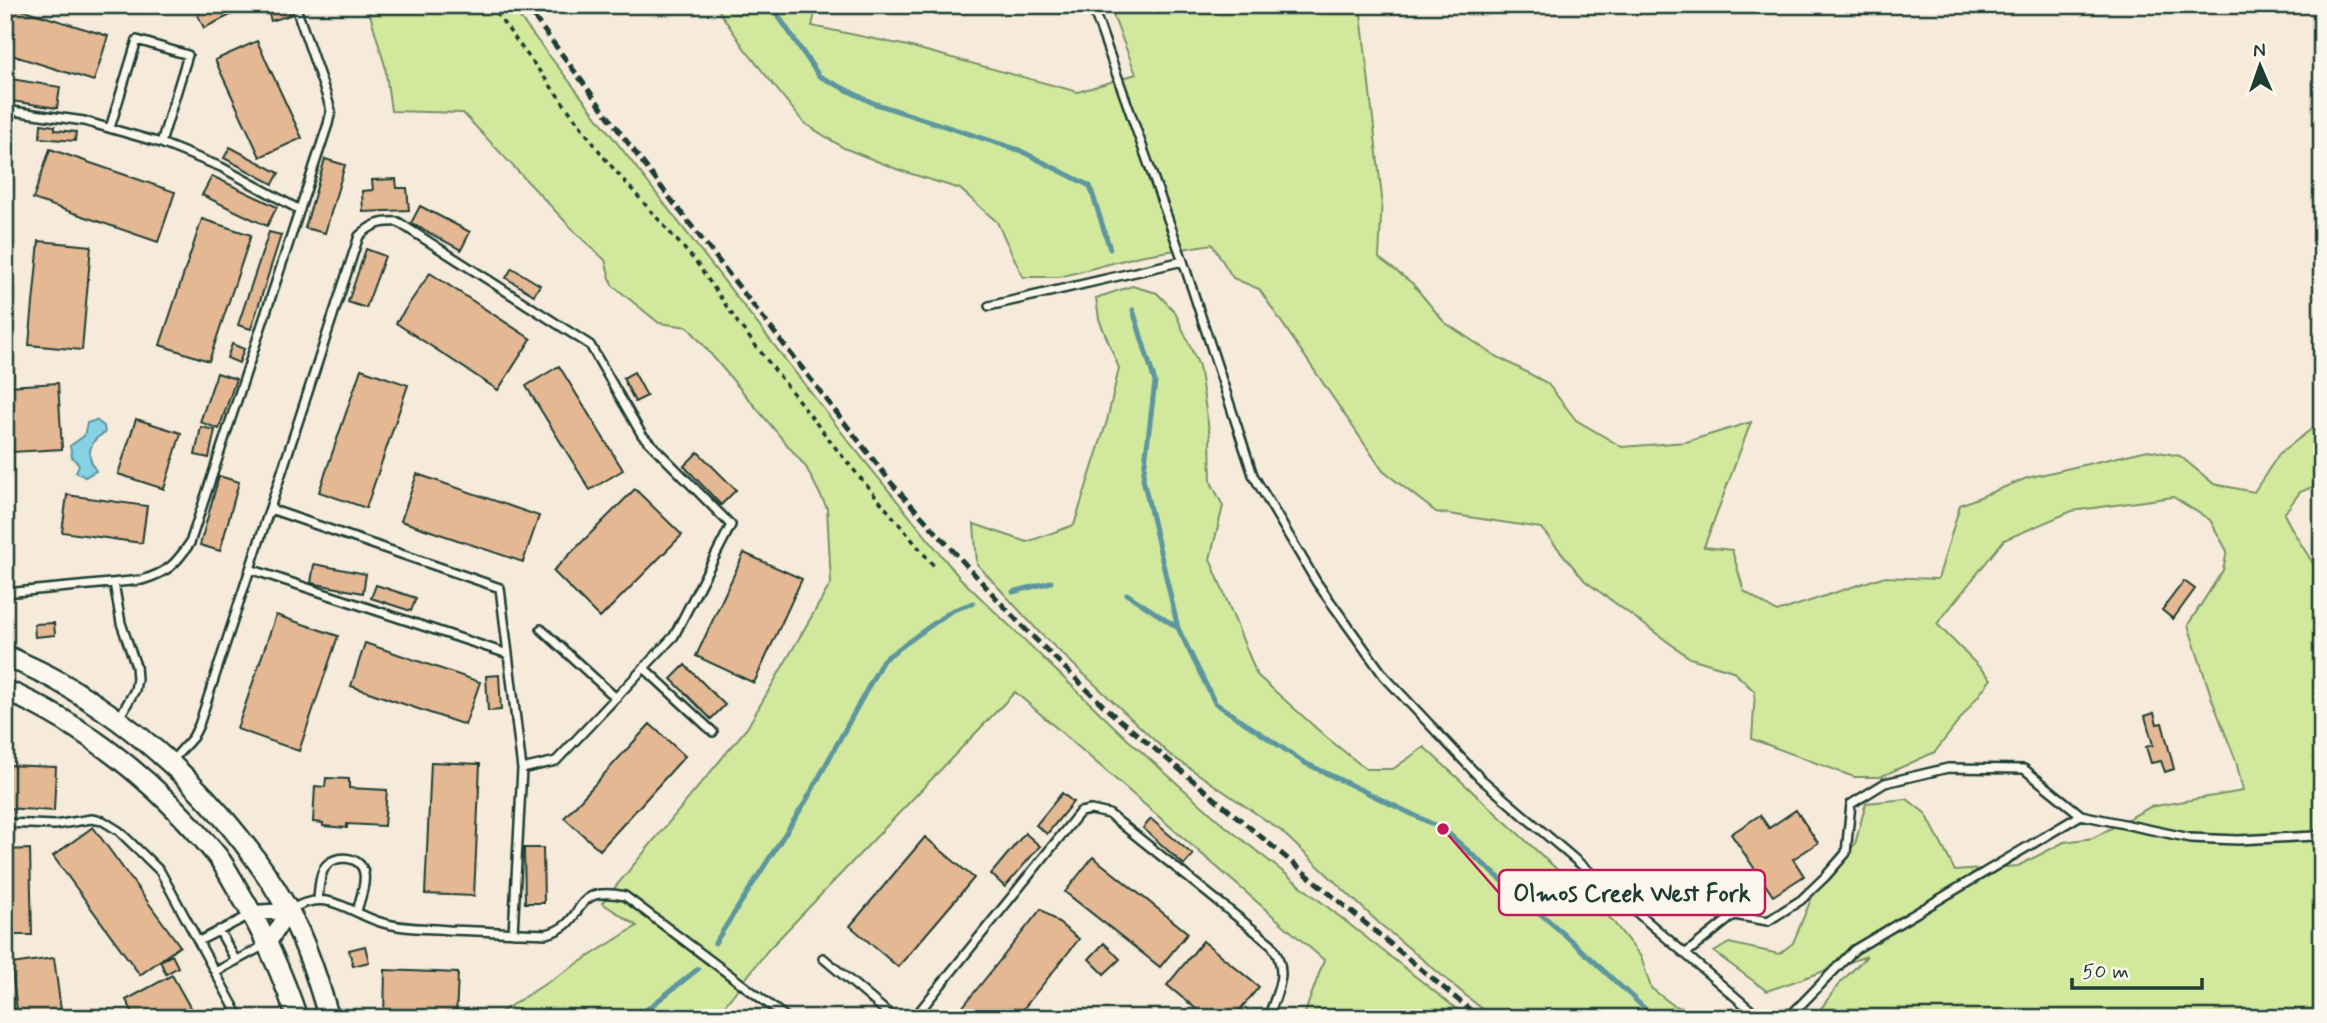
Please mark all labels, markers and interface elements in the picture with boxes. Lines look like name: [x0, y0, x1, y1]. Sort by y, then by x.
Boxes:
north arrow: [2226, 32, 2296, 102]
text: N: [2253, 38, 2266, 63]
callout: Olmos Creek West Fork: [1499, 870, 1765, 915]
text: Olmos Creek West Fork: [1513, 879, 1751, 910]
scale bar: [2072, 946, 2201, 990]
text: 50 m: [2082, 958, 2129, 986]

